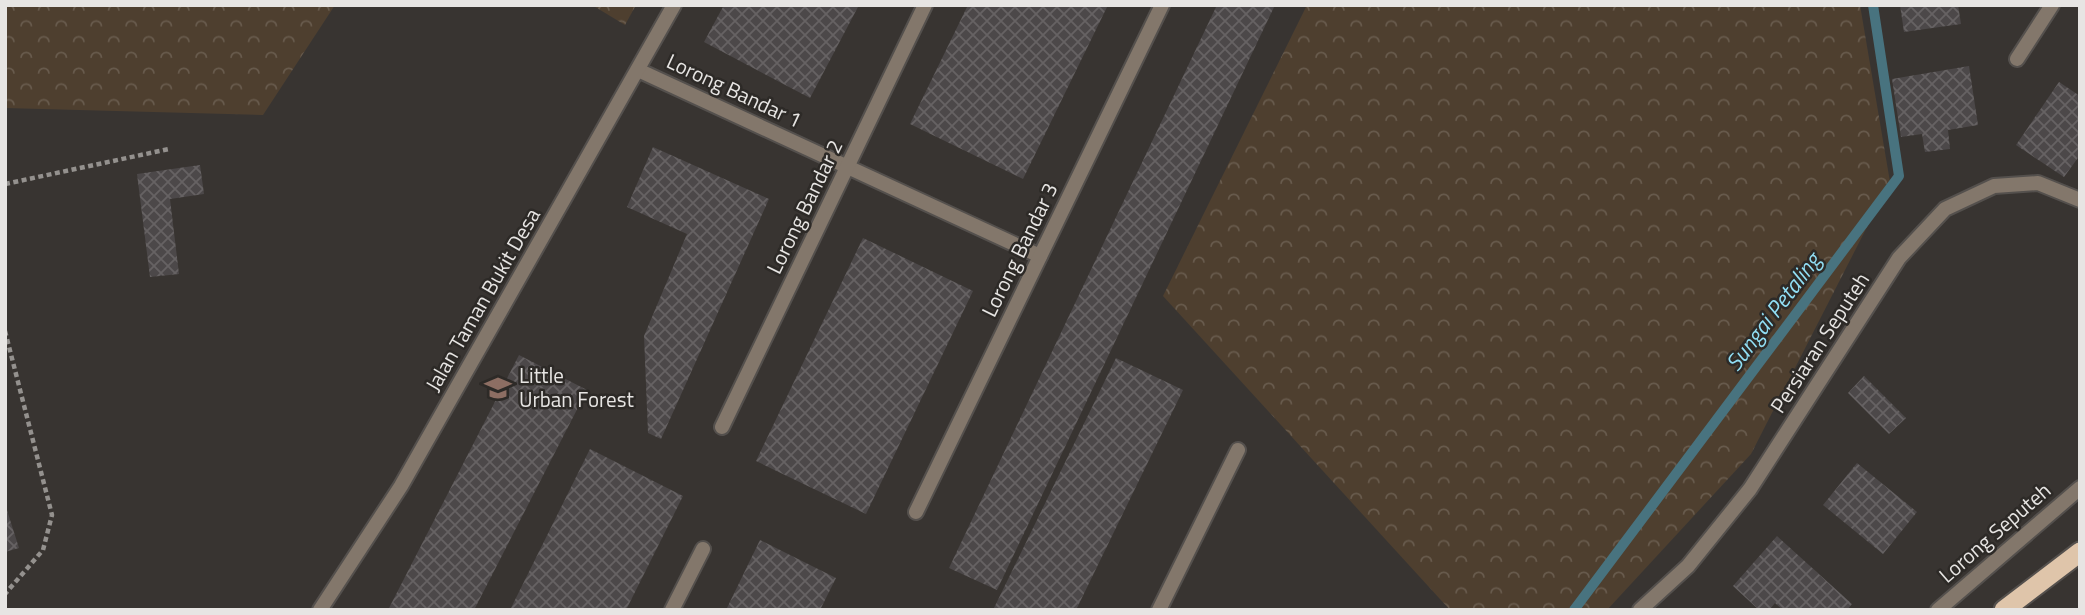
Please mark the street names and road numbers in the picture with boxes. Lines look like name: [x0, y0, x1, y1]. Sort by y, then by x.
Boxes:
street label: Lorong Bandar 1: [662, 45, 807, 135]
street label: Lorong Bandar 2: [758, 134, 850, 279]
street label: Lorong Bandar 3: [973, 177, 1065, 322]
street label: Jalan Taman Bukit Desa: [417, 202, 548, 397]
street label: Persiaran Seputeh: [1762, 266, 1877, 419]
street label: Lorong Seputeh: [1931, 474, 2057, 590]

